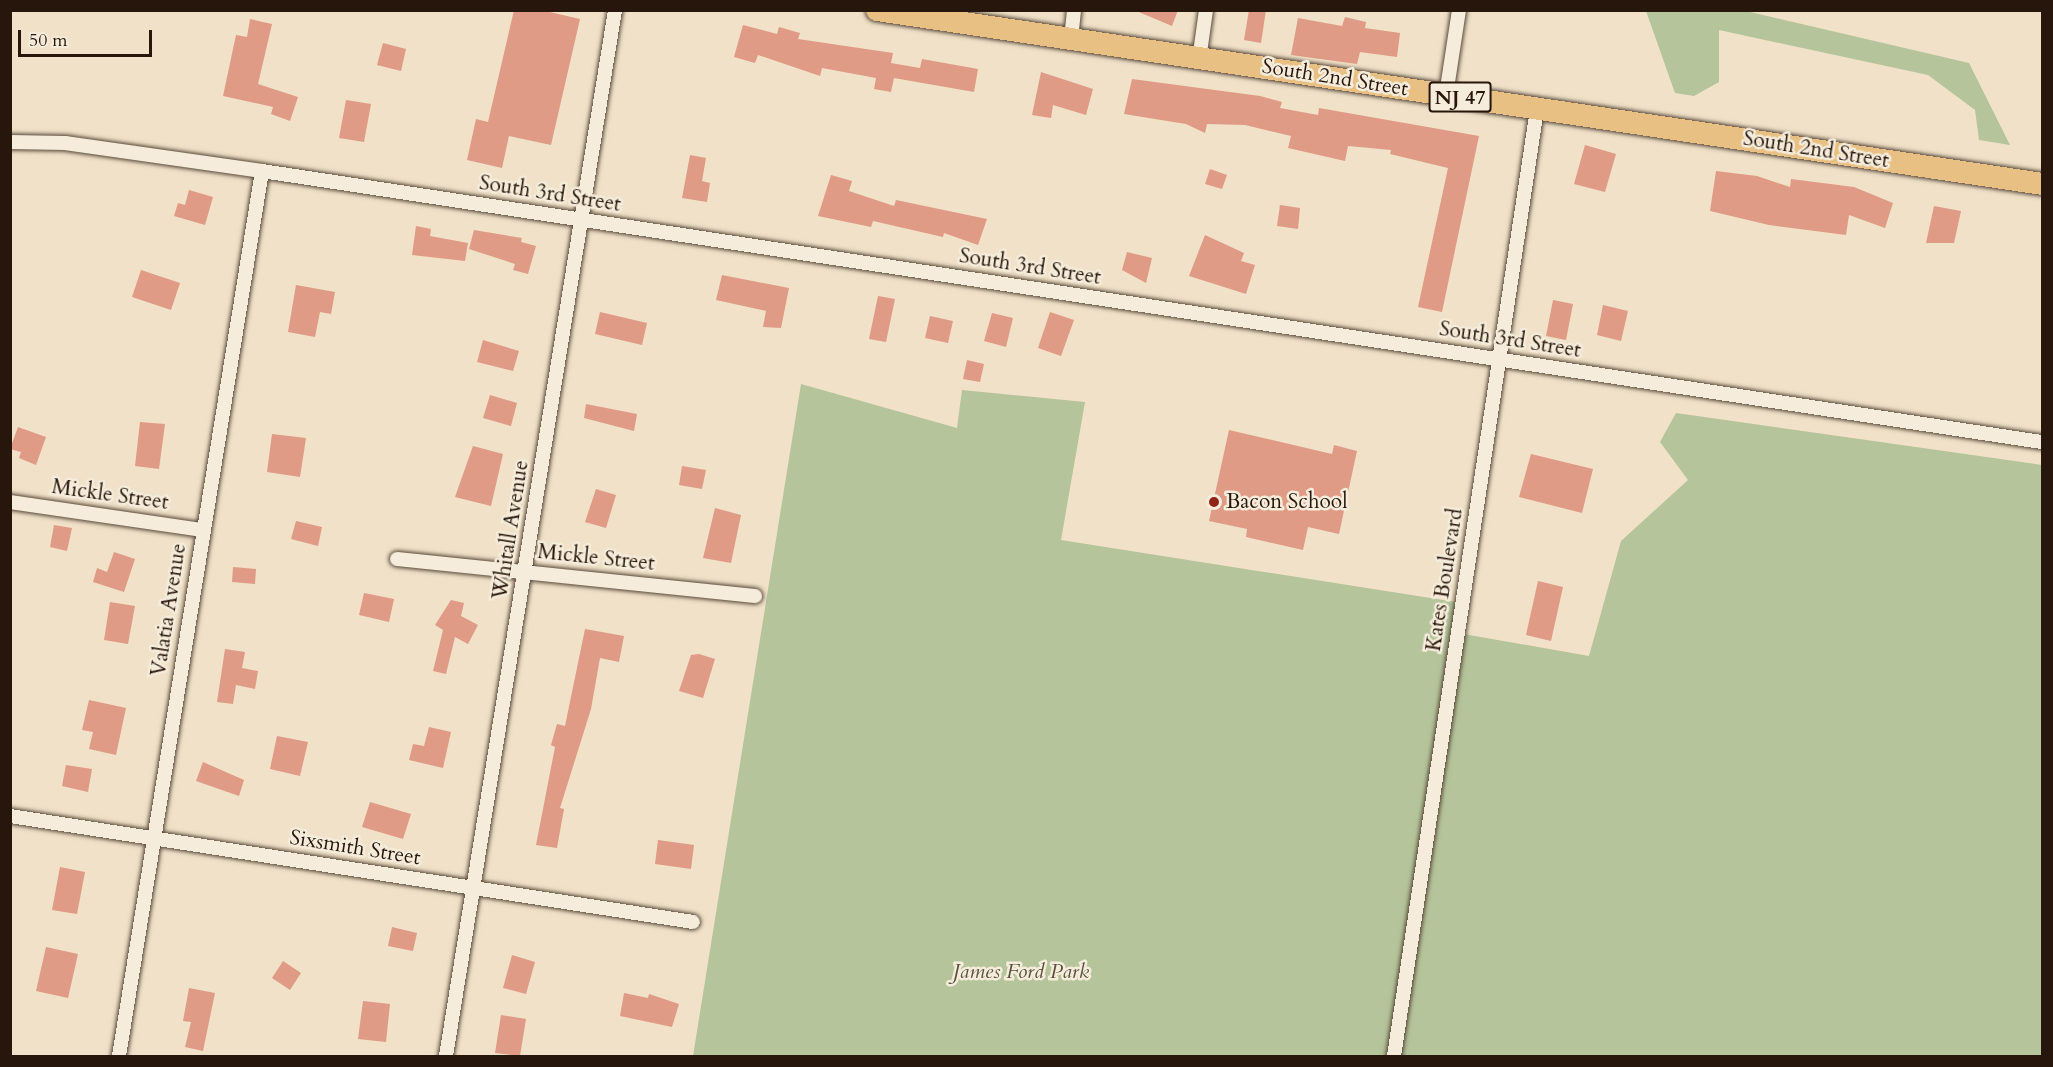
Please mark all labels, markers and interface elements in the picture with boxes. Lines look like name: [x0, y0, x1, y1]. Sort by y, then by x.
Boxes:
scale bar: [21, 18, 154, 56]
text: 50 m: [29, 28, 68, 53]
street label: South 2nd Street: [1260, 54, 1410, 102]
road number: NJ 47: [1428, 80, 1492, 114]
street label: South 2nd Street: [1741, 126, 1891, 174]
street label: South 3rd Street: [477, 170, 623, 218]
street label: South 3rd Street: [957, 243, 1103, 291]
street label: South 3rd Street: [1437, 316, 1583, 364]
street label: Whitall Avenue: [488, 459, 534, 601]
street label: Mickle Street: [50, 474, 170, 516]
place label: Bacon School: [1226, 489, 1348, 515]
marker: Bacon School: [1207, 495, 1221, 509]
street label: Kates Boulevard: [1421, 507, 1469, 653]
street label: Mickle Street: [536, 539, 656, 577]
street label: Valatia Avenue: [146, 542, 192, 678]
street label: Sixsmith Street: [288, 825, 422, 871]
park label: James Ford Park: [953, 959, 1089, 985]

